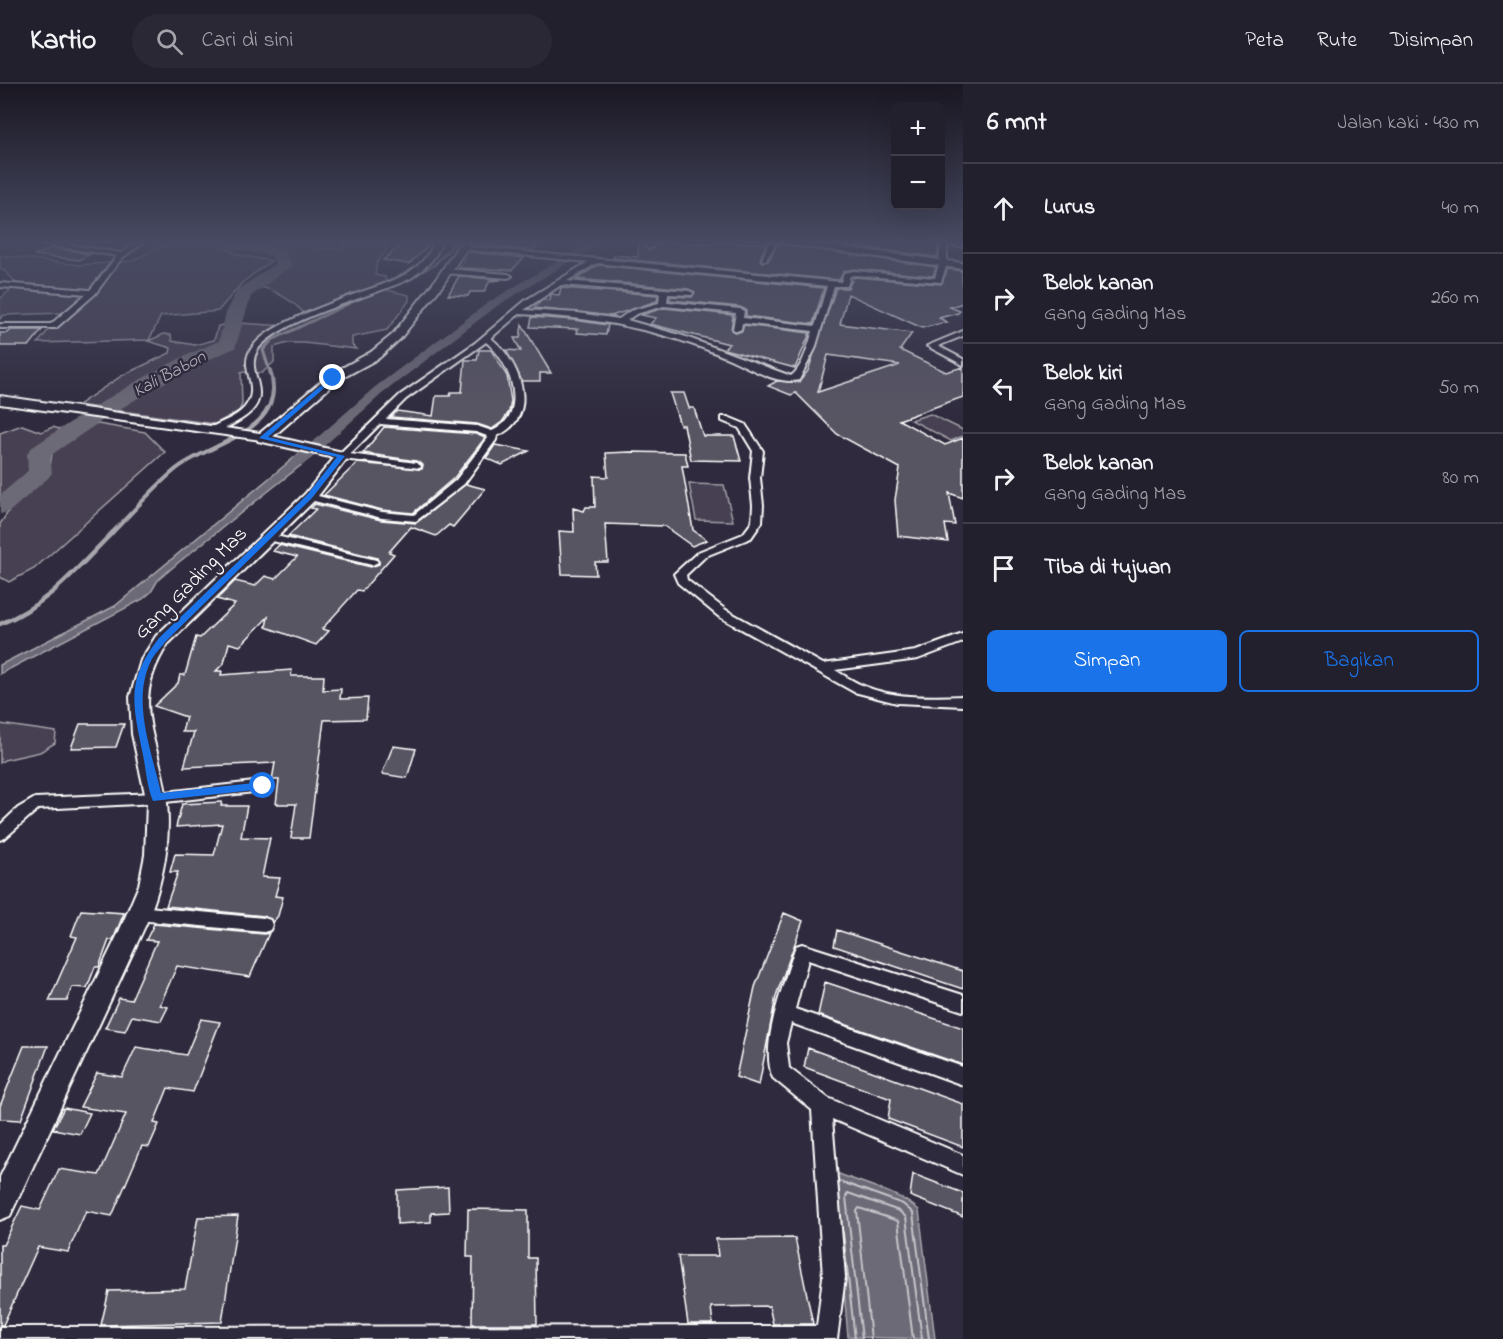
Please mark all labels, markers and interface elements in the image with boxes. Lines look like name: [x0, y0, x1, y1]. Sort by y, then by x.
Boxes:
search box: [132, 14, 552, 68]
text: Kartio: [30, 21, 96, 62]
icon: search: [153, 25, 186, 58]
text: Cari di sini: [201, 25, 293, 57]
text: Peta: [1245, 26, 1284, 56]
text: Rute: [1317, 26, 1357, 56]
text: Disimpan: [1390, 26, 1473, 56]
map controls: [891, 102, 945, 210]
button: +: [891, 102, 945, 156]
text: 6 mnt: [987, 104, 1047, 142]
text: Jalan kaki · 430 m: [1338, 109, 1479, 138]
button: −: [891, 156, 945, 210]
icon: ahead: [987, 192, 1020, 225]
text: Lurus: [1044, 192, 1095, 224]
text: 40 m: [1442, 194, 1479, 223]
text: Belok kanan: [1044, 268, 1153, 300]
icon: right: [987, 282, 1020, 315]
text: 260 m: [1431, 284, 1479, 313]
text: Gang Gading Mas: [1044, 300, 1186, 329]
water label: Kali Babon: [129, 344, 212, 405]
text: Belok kiri: [1044, 358, 1123, 390]
route end: [319, 364, 345, 390]
icon: left: [987, 372, 1020, 405]
text: 50 m: [1438, 374, 1479, 403]
text: Gang Gading Mas: [1044, 390, 1186, 419]
text: Belok kanan: [1044, 448, 1153, 480]
icon: right: [987, 462, 1020, 495]
text: 80 m: [1442, 464, 1479, 493]
text: Gang Gading Mas: [1044, 480, 1186, 509]
street label: Gang Gading Mas: [128, 520, 256, 648]
icon: arrive: [987, 552, 1020, 585]
text: Tiba di tujuan: [1044, 552, 1171, 584]
button: Simpan: [987, 630, 1227, 692]
button: Bagikan: [1239, 630, 1479, 692]
route start: [249, 772, 275, 798]

